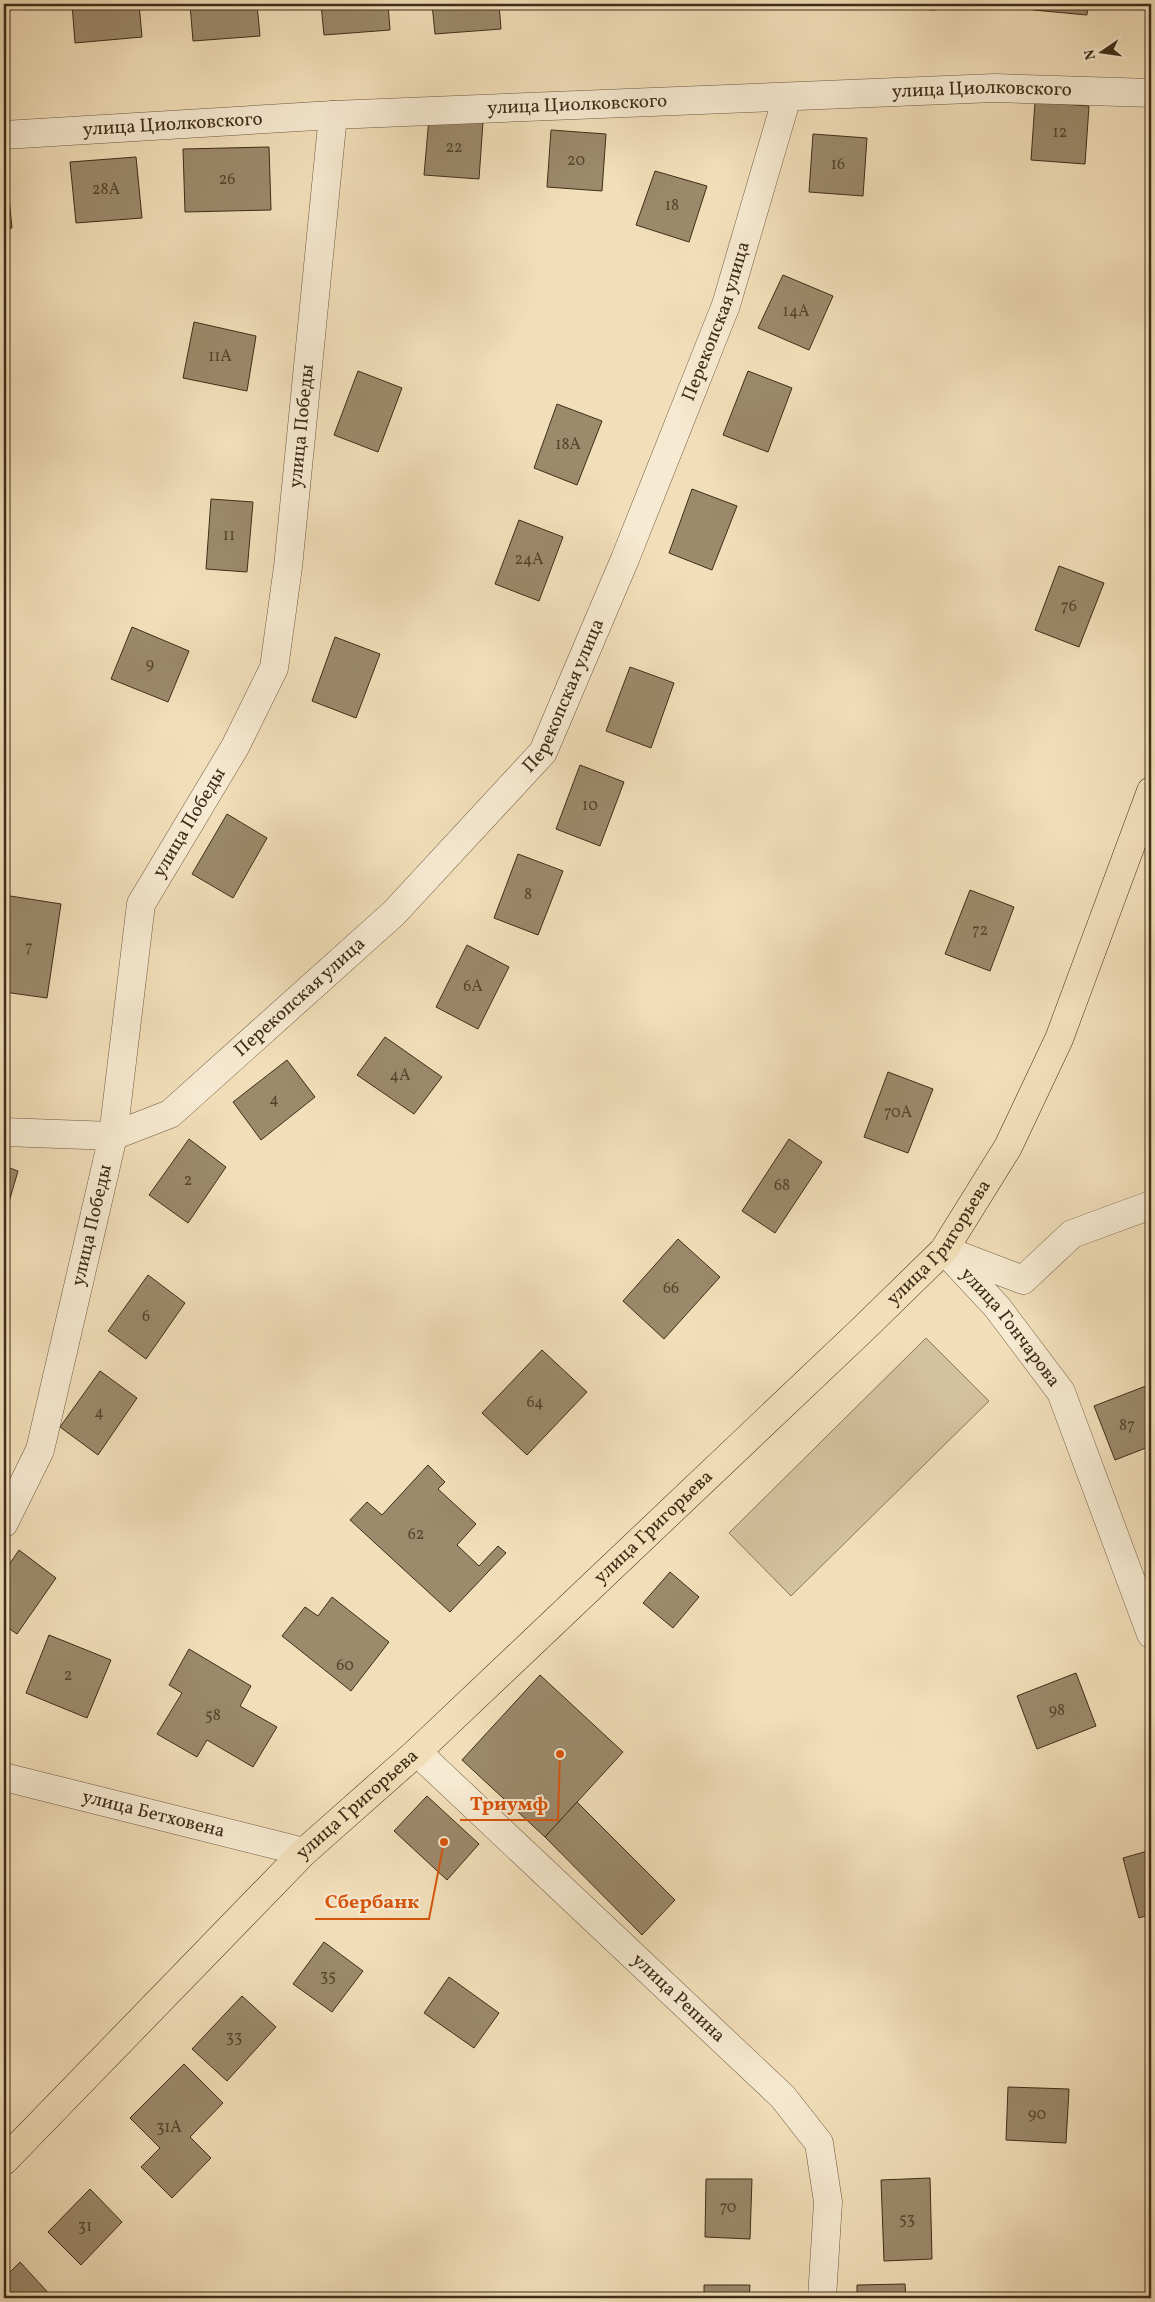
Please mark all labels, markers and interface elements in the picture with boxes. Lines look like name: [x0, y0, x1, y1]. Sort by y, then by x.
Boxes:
north arrow: [1078, 28, 1128, 78]
text: N: [1080, 47, 1101, 62]
street label: улица Циолковского: [891, 75, 1072, 105]
street label: улица Циолковского: [487, 88, 668, 122]
street label: улица Циолковского: [82, 106, 263, 143]
house number: 12: [1053, 122, 1067, 144]
house number: 22: [445, 137, 463, 159]
house number: 20: [567, 150, 585, 172]
house number: 16: [831, 154, 845, 176]
house number: 26: [219, 169, 235, 191]
house number: 28А: [92, 179, 120, 201]
house number: 18: [665, 195, 679, 217]
street label: Перекопская улица: [676, 238, 757, 405]
house number: 14А: [782, 301, 810, 323]
house number: 11А: [208, 346, 232, 368]
street label: улица Победы: [283, 363, 321, 489]
house number: 18А: [555, 434, 581, 456]
house number: 11: [223, 525, 235, 547]
house number: 24А: [515, 549, 543, 571]
house number: 76: [1061, 596, 1077, 618]
street label: Перекопская улица: [517, 615, 611, 779]
house number: 9: [146, 654, 154, 676]
street label: улица Победы: [147, 763, 233, 883]
house number: 10: [582, 795, 598, 817]
house number: 8: [524, 884, 532, 906]
house number: 72: [972, 920, 988, 942]
street label: Перекопская улица: [229, 931, 371, 1063]
house number: 7: [25, 937, 33, 959]
house number: 6А: [463, 976, 483, 998]
house number: 4А: [390, 1065, 410, 1087]
house number: 4: [269, 1089, 279, 1111]
house number: 70А: [884, 1102, 912, 1124]
street label: улица Победы: [65, 1162, 119, 1289]
house number: 2: [184, 1170, 192, 1192]
house number: 68: [774, 1175, 790, 1197]
street label: улица Григорьева: [881, 1175, 997, 1312]
street label: улица Гончарова: [954, 1262, 1066, 1393]
house number: 66: [663, 1278, 679, 1300]
house number: 6: [142, 1306, 150, 1328]
house number: 64: [526, 1392, 544, 1414]
house number: 4: [94, 1402, 104, 1424]
house number: 87: [1119, 1415, 1135, 1437]
street label: улица Григорьева: [588, 1464, 719, 1590]
house number: 62: [408, 1524, 424, 1546]
house number: 60: [336, 1655, 354, 1677]
house number: 2: [64, 1665, 72, 1687]
house number: 98: [1049, 1700, 1065, 1722]
house number: 58: [205, 1705, 221, 1727]
street label: улица Григорьева: [290, 1743, 424, 1866]
street label: улица Бетховена: [79, 1784, 227, 1845]
callout: Триумф: [460, 1785, 558, 1820]
text: Триумф: [470, 1791, 548, 1819]
callout: Сбербанк: [315, 1884, 429, 1919]
text: Сбербанк: [325, 1889, 419, 1917]
street label: улица Репина: [626, 1948, 731, 2049]
house number: 35: [320, 1966, 336, 1988]
house number: 33: [226, 2027, 242, 2049]
house number: 90: [1028, 2104, 1046, 2126]
house number: 31А: [156, 2117, 182, 2139]
house number: 70: [720, 2197, 736, 2219]
house number: 53: [899, 2209, 915, 2231]
house number: 31: [78, 2216, 92, 2238]

